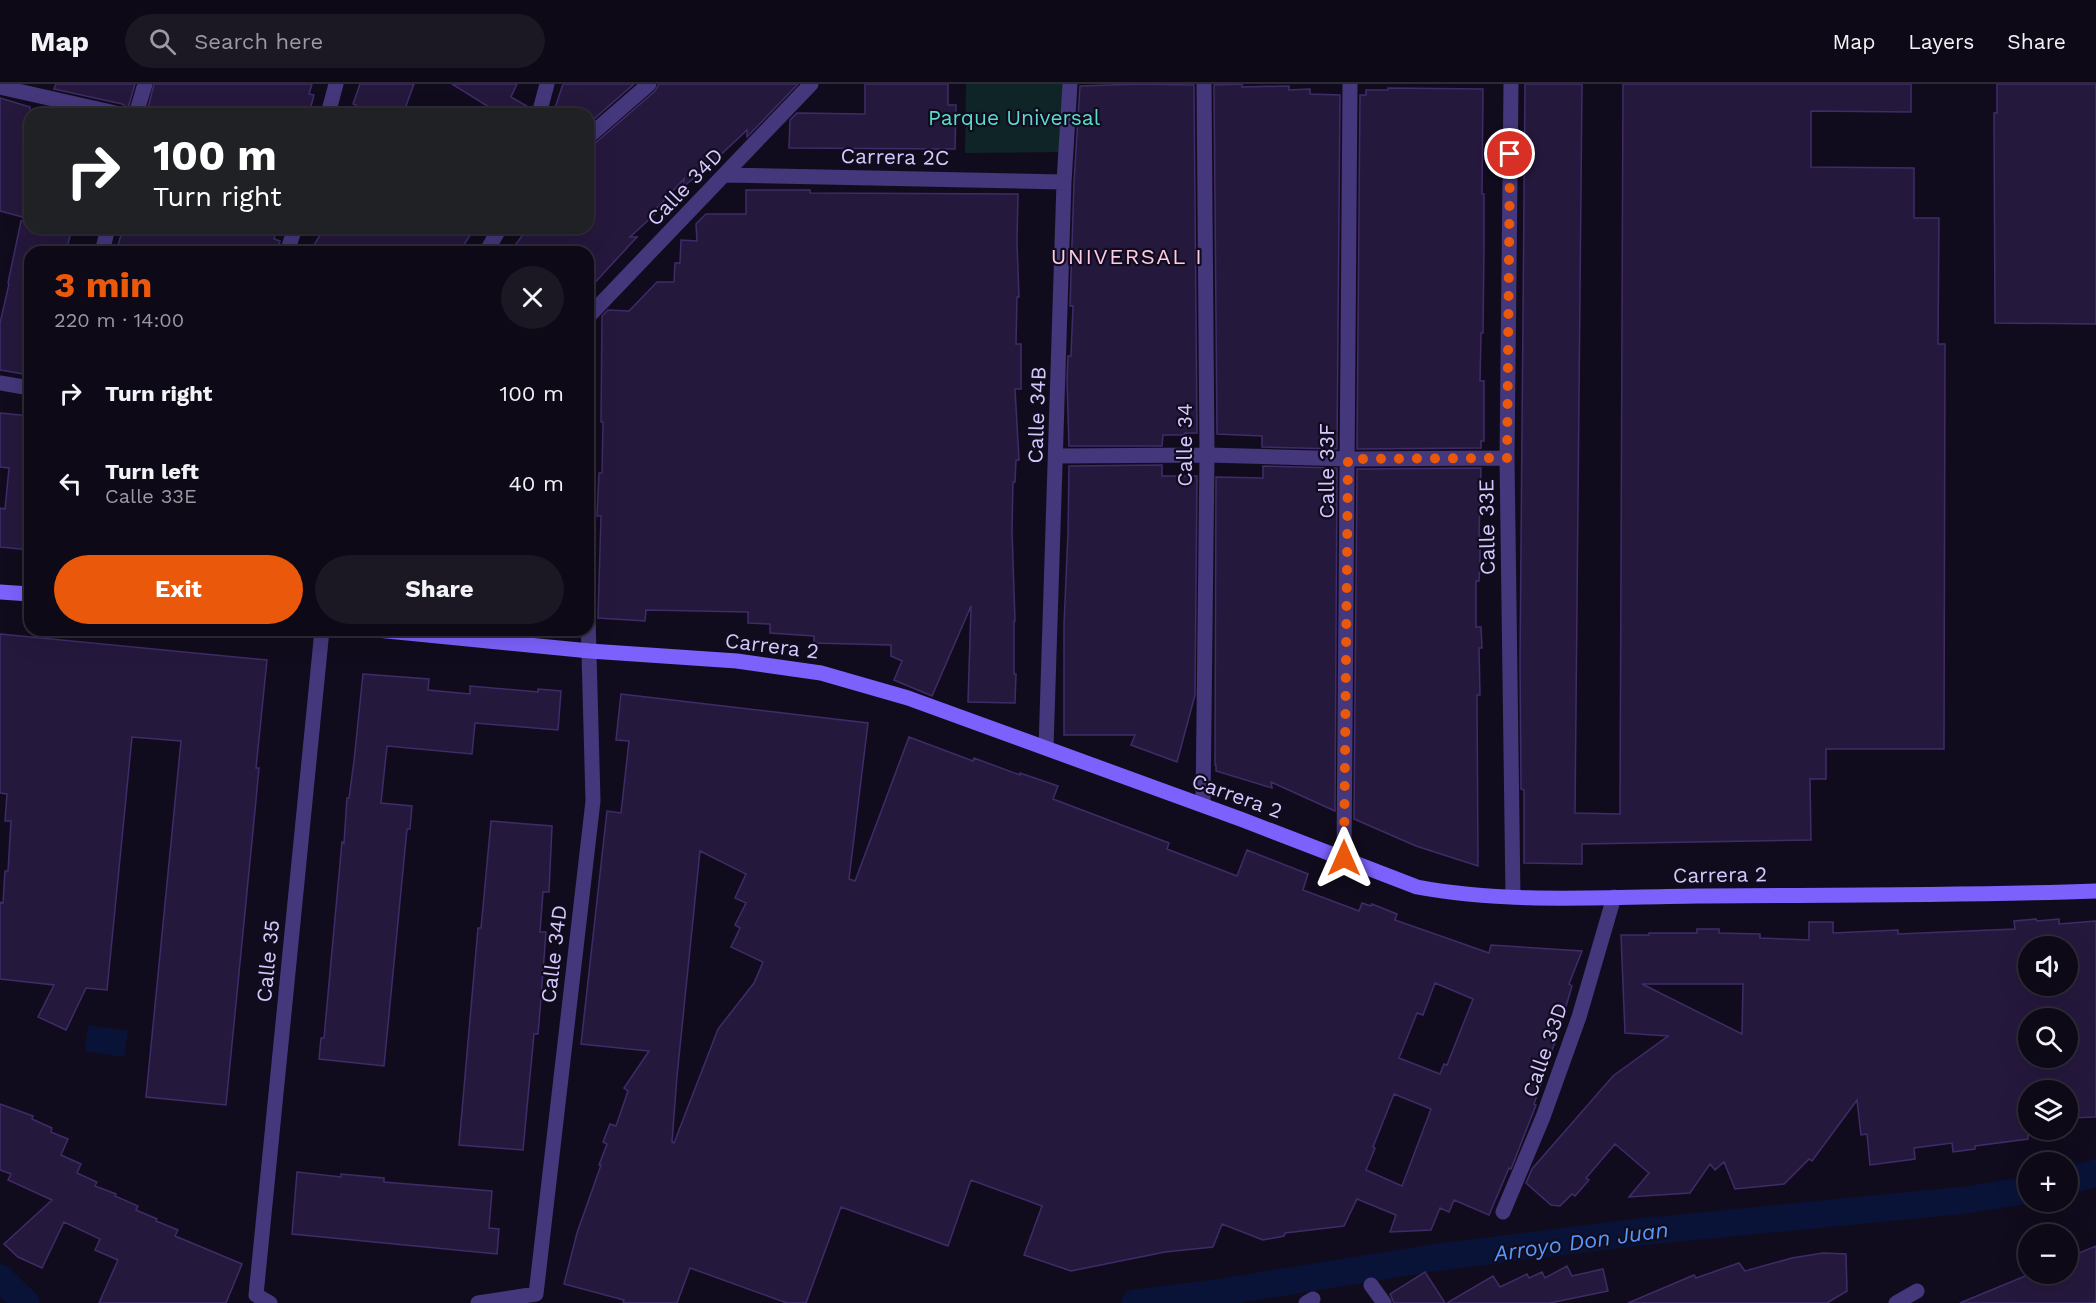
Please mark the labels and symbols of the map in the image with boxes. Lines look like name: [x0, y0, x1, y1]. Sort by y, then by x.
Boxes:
park label: Parque Universal: [928, 105, 1101, 130]
pin: [1484, 128, 1535, 179]
street label: Calle 34D: [641, 142, 728, 231]
street label: Carrera 2C: [840, 143, 950, 170]
district label: UNIVERSAL I: [1051, 244, 1203, 269]
street label: Calle 34B: [1022, 366, 1051, 464]
street label: Calle 34: [1172, 403, 1197, 487]
street label: Calle 33F: [1314, 423, 1339, 519]
street label: Calle 33E: [1473, 479, 1500, 575]
street label: Carrera 2: [724, 627, 820, 664]
street label: Carrera 2: [1189, 768, 1286, 823]
position arrow: [1312, 826, 1376, 890]
street label: Carrera 2: [1673, 861, 1767, 888]
street label: Calle 34D: [535, 903, 572, 1004]
street label: Calle 35: [251, 918, 284, 1003]
street label: Calle 33D: [1517, 999, 1572, 1100]
water label: Arroyo Don Juan: [1491, 1217, 1670, 1266]

